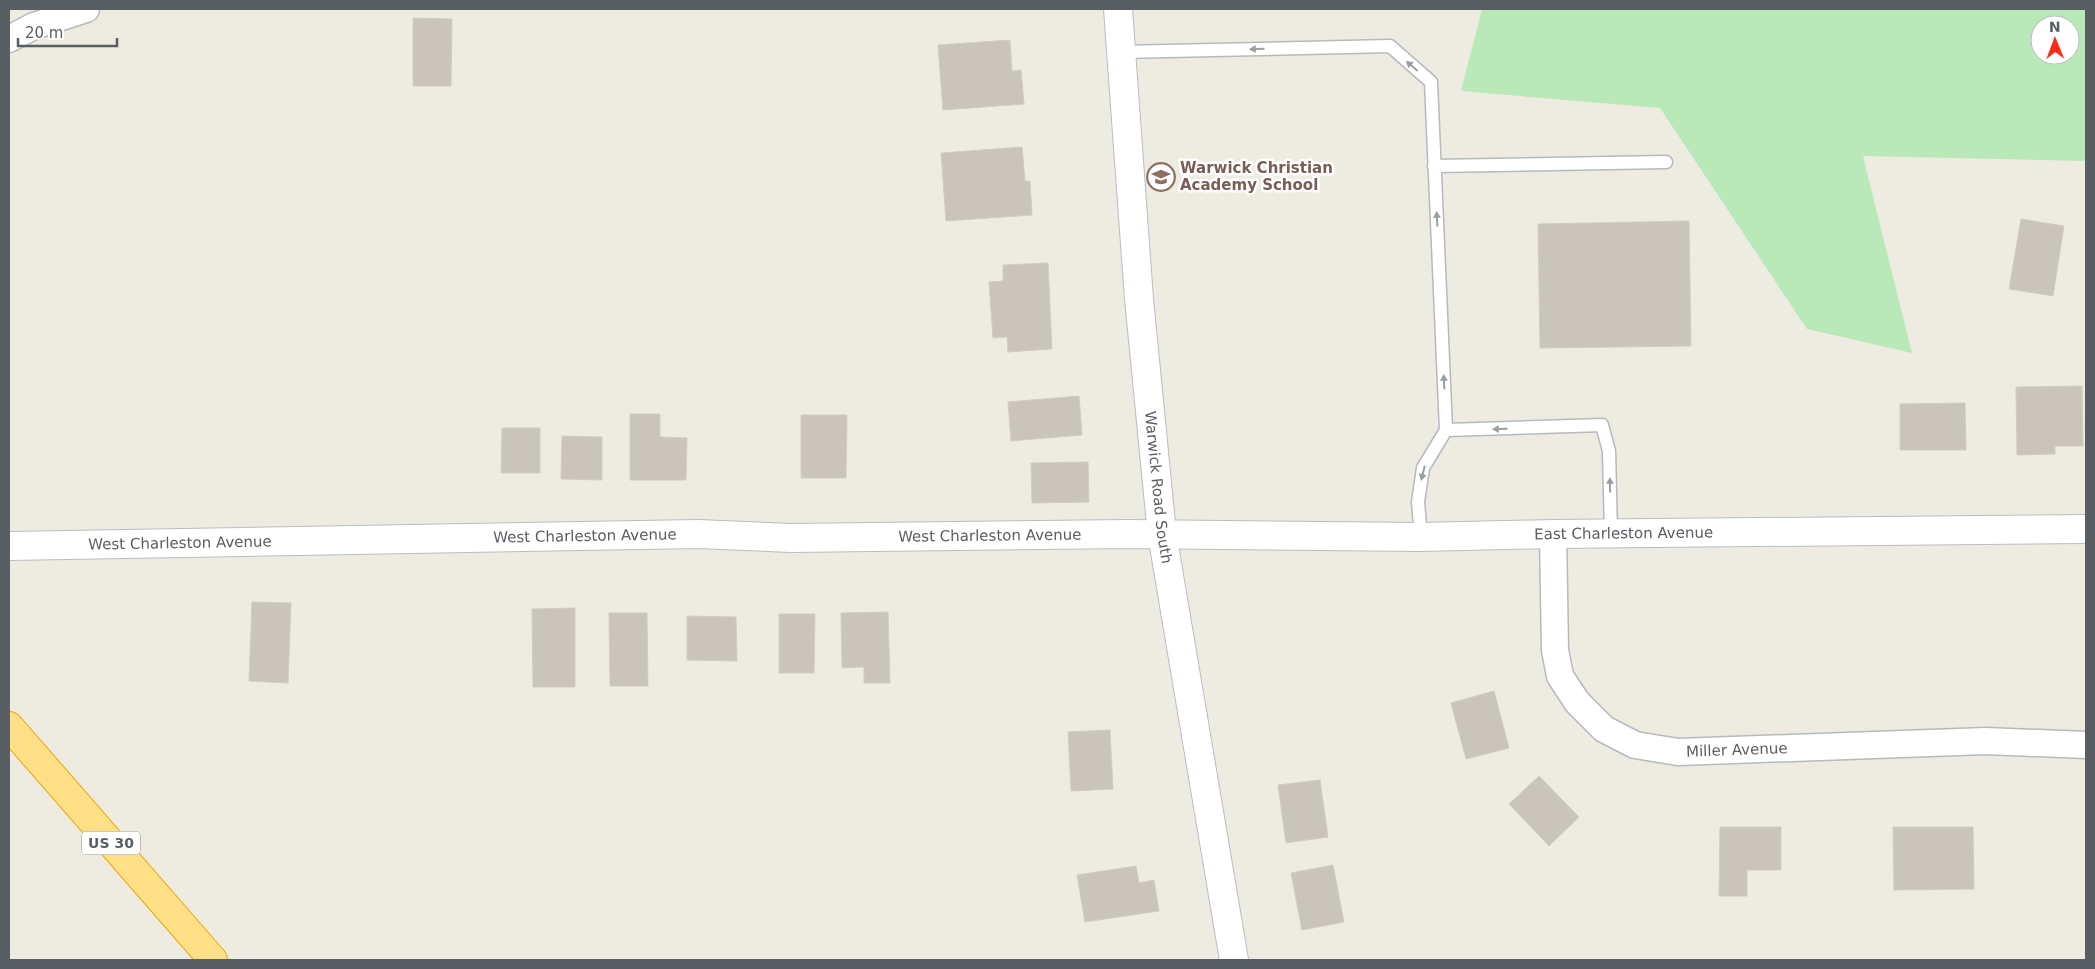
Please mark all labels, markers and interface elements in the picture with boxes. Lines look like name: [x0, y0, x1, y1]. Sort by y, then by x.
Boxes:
scale bar: [18, 15, 116, 47]
north arrow: [2030, 15, 2080, 65]
text: N: [2049, 19, 2061, 35]
text: 20 m: [25, 24, 63, 42]
one-way arrow: [1249, 45, 1265, 53]
one-way arrow: [1406, 60, 1419, 71]
place label: Warwick Christian Academy School: [1180, 159, 1333, 194]
school or university icon: Warwick Christian Academy School: [1146, 162, 1176, 192]
one-way arrow: [1432, 211, 1440, 227]
one-way arrow: [1440, 373, 1448, 389]
street label: Warwick Road South: [1141, 410, 1176, 565]
one-way arrow: [1492, 425, 1508, 433]
one-way arrow: [1419, 465, 1427, 480]
one-way arrow: [1606, 477, 1614, 493]
street label: East Charleston Avenue: [1534, 523, 1713, 543]
street label: West Charleston Avenue: [493, 525, 677, 547]
street label: West Charleston Avenue: [898, 526, 1082, 546]
street label: West Charleston Avenue: [88, 532, 272, 554]
street label: Miller Avenue: [1686, 739, 1788, 761]
road number: US 30: [82, 831, 140, 854]

